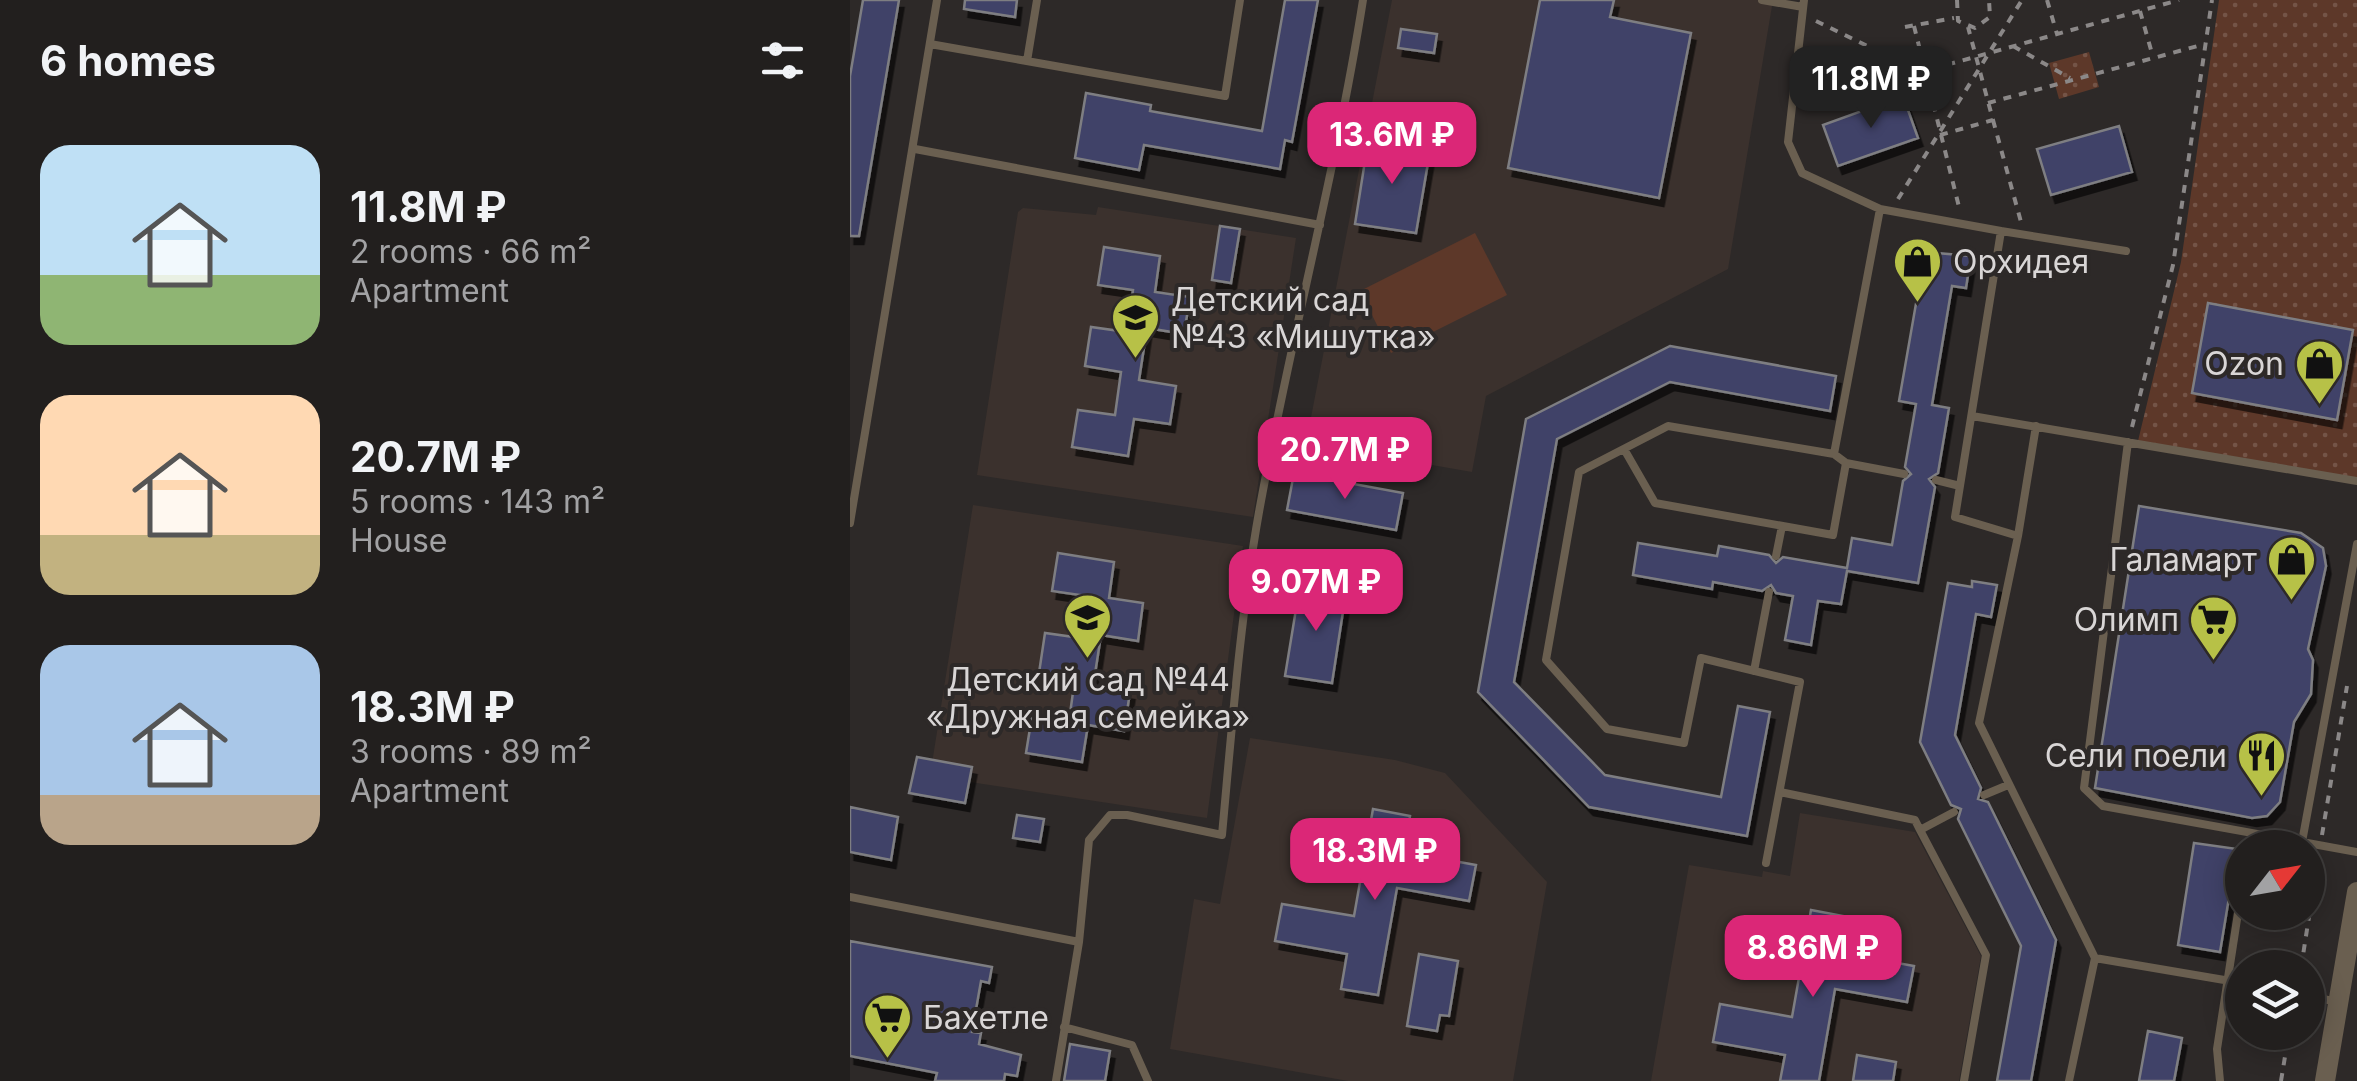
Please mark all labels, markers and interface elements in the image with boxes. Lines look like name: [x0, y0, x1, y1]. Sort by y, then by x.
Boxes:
icon: filters: [755, 33, 810, 88]
text: 6 homes: [40, 35, 216, 86]
pin: 11.8M ₽: [1779, 46, 1963, 131]
text: 11.8M ₽: [1811, 59, 1931, 98]
pin: 13.6M ₽: [1300, 102, 1484, 187]
text: 13.6M ₽: [1329, 115, 1455, 154]
text: 11.8M ₽: [350, 181, 507, 232]
icon: home: [120, 185, 240, 305]
text: 2 rooms · 66 m²: [350, 232, 591, 271]
shop icon: Орхидея: [1892, 236, 1944, 304]
place label: Орхидея: [1953, 242, 2089, 281]
text: Apartment: [350, 271, 509, 310]
place label: Детский сад №43 «Мишутка»: [1171, 280, 1436, 356]
school or university icon: Детский сад №43 «Мишутка»: [1110, 292, 1162, 360]
shop icon: Ozon: [2293, 338, 2345, 406]
place label: Ozon: [2204, 344, 2284, 383]
pin: 20.7M ₽: [1253, 417, 1437, 502]
text: 20.7M ₽: [1280, 430, 1410, 469]
text: 20.7M ₽: [350, 431, 521, 482]
icon: home: [120, 435, 240, 555]
text: 5 rooms · 143 m²: [350, 482, 605, 521]
text: House: [350, 521, 447, 560]
shop icon: Галамарт: [2266, 534, 2318, 602]
place label: Галамарт: [2109, 540, 2257, 579]
pin: 9.07M ₽: [1224, 549, 1408, 634]
text: 9.07M ₽: [1251, 562, 1381, 601]
school or university icon: Детский сад №44 «Дружная семейка»: [1062, 592, 1114, 660]
supermarket icon: Олимп: [2188, 594, 2240, 662]
place label: Олимп: [2074, 600, 2179, 639]
place label: Детский сад №44 «Дружная семейка»: [926, 660, 1250, 736]
text: 18.3M ₽: [350, 681, 515, 732]
icon: home: [120, 685, 240, 805]
restaurant icon: Сели поели: [2236, 730, 2288, 798]
text: 3 rooms · 89 m²: [350, 732, 592, 771]
place label: Сели поели: [2045, 736, 2227, 775]
text: Apartment: [350, 771, 509, 810]
pin: 18.3M ₽: [1283, 818, 1467, 903]
north arrow: [2225, 830, 2325, 930]
map controls: [2225, 830, 2325, 1050]
text: 18.3M ₽: [1312, 831, 1438, 870]
pin: 8.86M ₽: [1721, 915, 1905, 1000]
text: 8.86M ₽: [1747, 928, 1879, 967]
button: layers: [2225, 950, 2325, 1050]
supermarket icon: Бахетле: [862, 992, 914, 1060]
place label: Бахетле: [923, 998, 1049, 1037]

